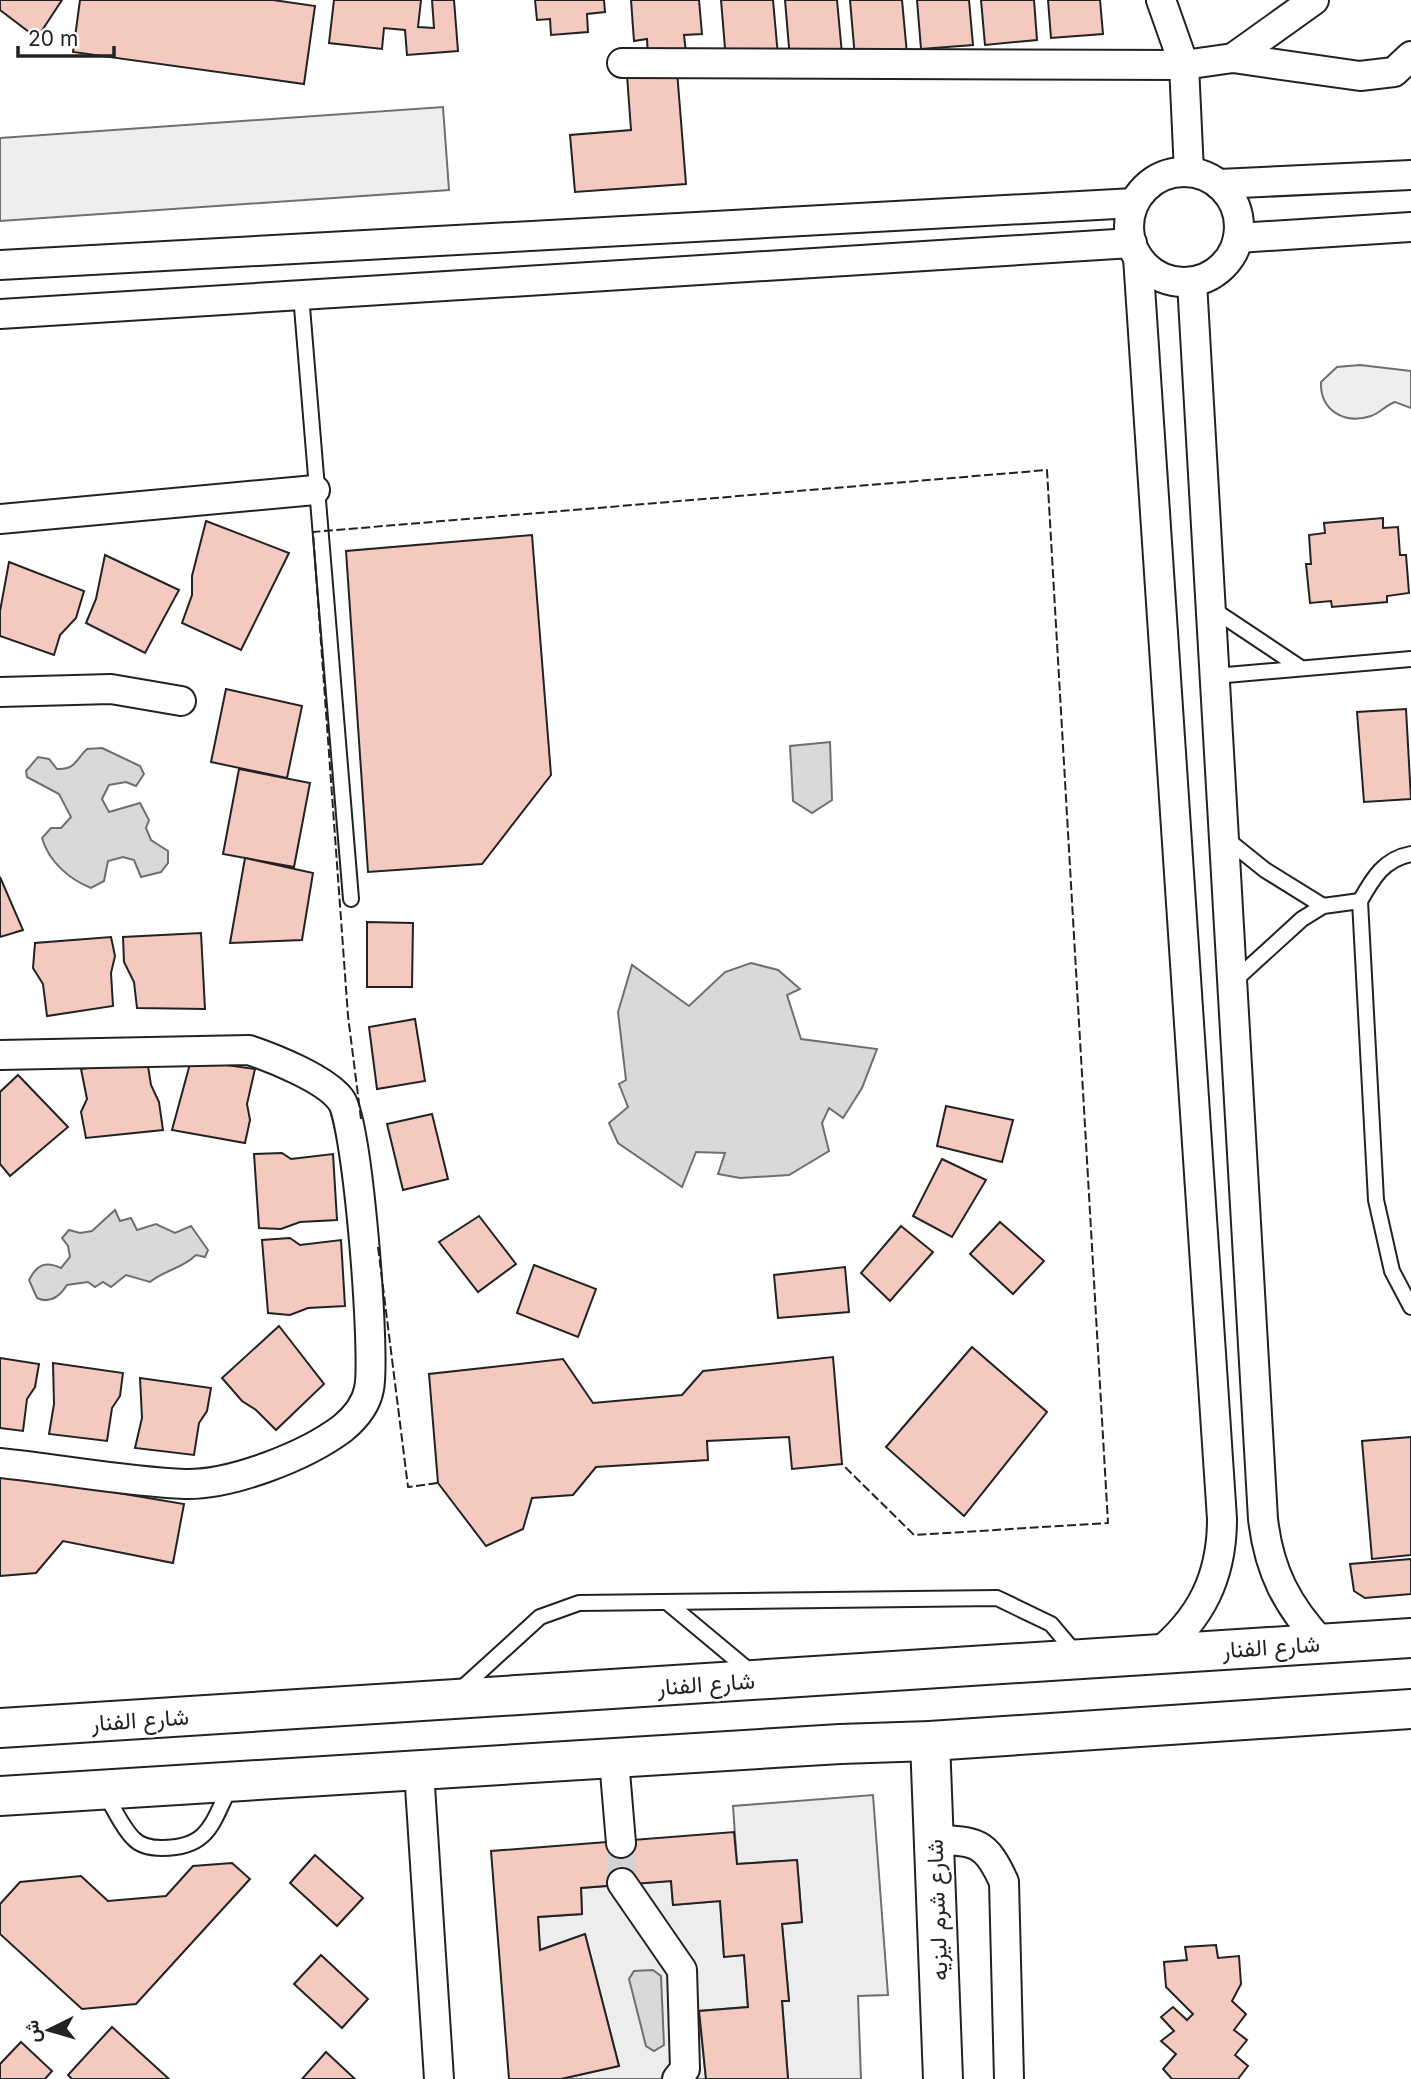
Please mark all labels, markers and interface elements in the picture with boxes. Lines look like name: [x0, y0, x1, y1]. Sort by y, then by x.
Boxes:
scale bar: [18, 14, 114, 58]
text: 20 m: [28, 26, 78, 51]
street label: شارع الفنار: [1220, 1630, 1321, 1666]
street label: شارع الفنار: [655, 1667, 756, 1703]
street label: شارع الفنار: [89, 1703, 190, 1739]
street label: شارع شرم ليزيه: [921, 1839, 955, 1981]
north arrow: [14, 1995, 84, 2065]
text: ش: [20, 2019, 45, 2044]

